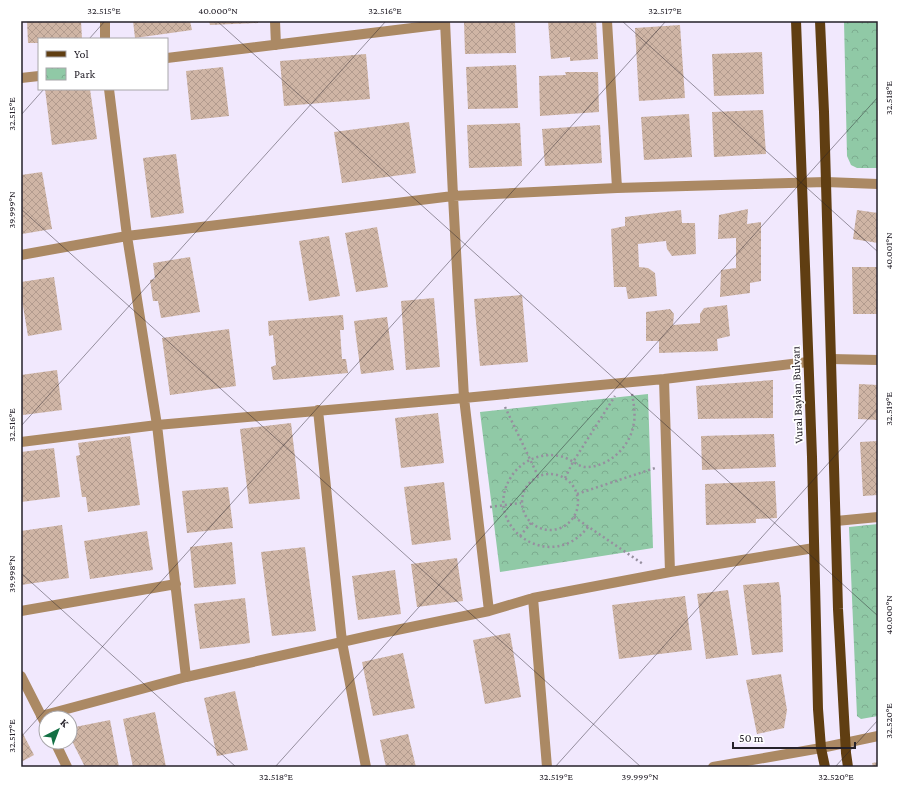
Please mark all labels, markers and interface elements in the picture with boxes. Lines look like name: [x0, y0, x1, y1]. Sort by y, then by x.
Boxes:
text: 32.515°E: [87, 5, 121, 16]
text: 40.000°N: [198, 5, 238, 16]
text: 32.516°E: [368, 5, 402, 16]
text: 32.517°E: [648, 5, 682, 16]
legend: [38, 38, 168, 90]
text: Yol: [74, 47, 89, 61]
text: Park: [74, 67, 96, 81]
text: 32.518°E: [883, 80, 894, 115]
text: 32.515°E: [6, 97, 17, 131]
text: 39.999°N: [6, 191, 17, 229]
text: 40.001°N: [883, 232, 894, 270]
street label: Vural Baylan Bulvarı: [788, 346, 806, 444]
text: 32.519°E: [883, 392, 894, 426]
text: 32.516°E: [6, 408, 17, 442]
text: 39.998°N: [6, 555, 17, 593]
text: 40.000°N: [883, 595, 894, 635]
text: 32.520°E: [883, 703, 894, 739]
north arrow: [38, 710, 78, 750]
text: K: [58, 716, 72, 730]
text: 32.517°E: [6, 719, 17, 753]
scale bar: [733, 724, 855, 750]
text: 50 m: [739, 731, 764, 745]
text: 32.518°E: [259, 771, 294, 782]
text: 32.519°E: [539, 771, 573, 782]
text: 39.999°N: [621, 771, 659, 782]
text: 32.520°E: [818, 771, 854, 782]

